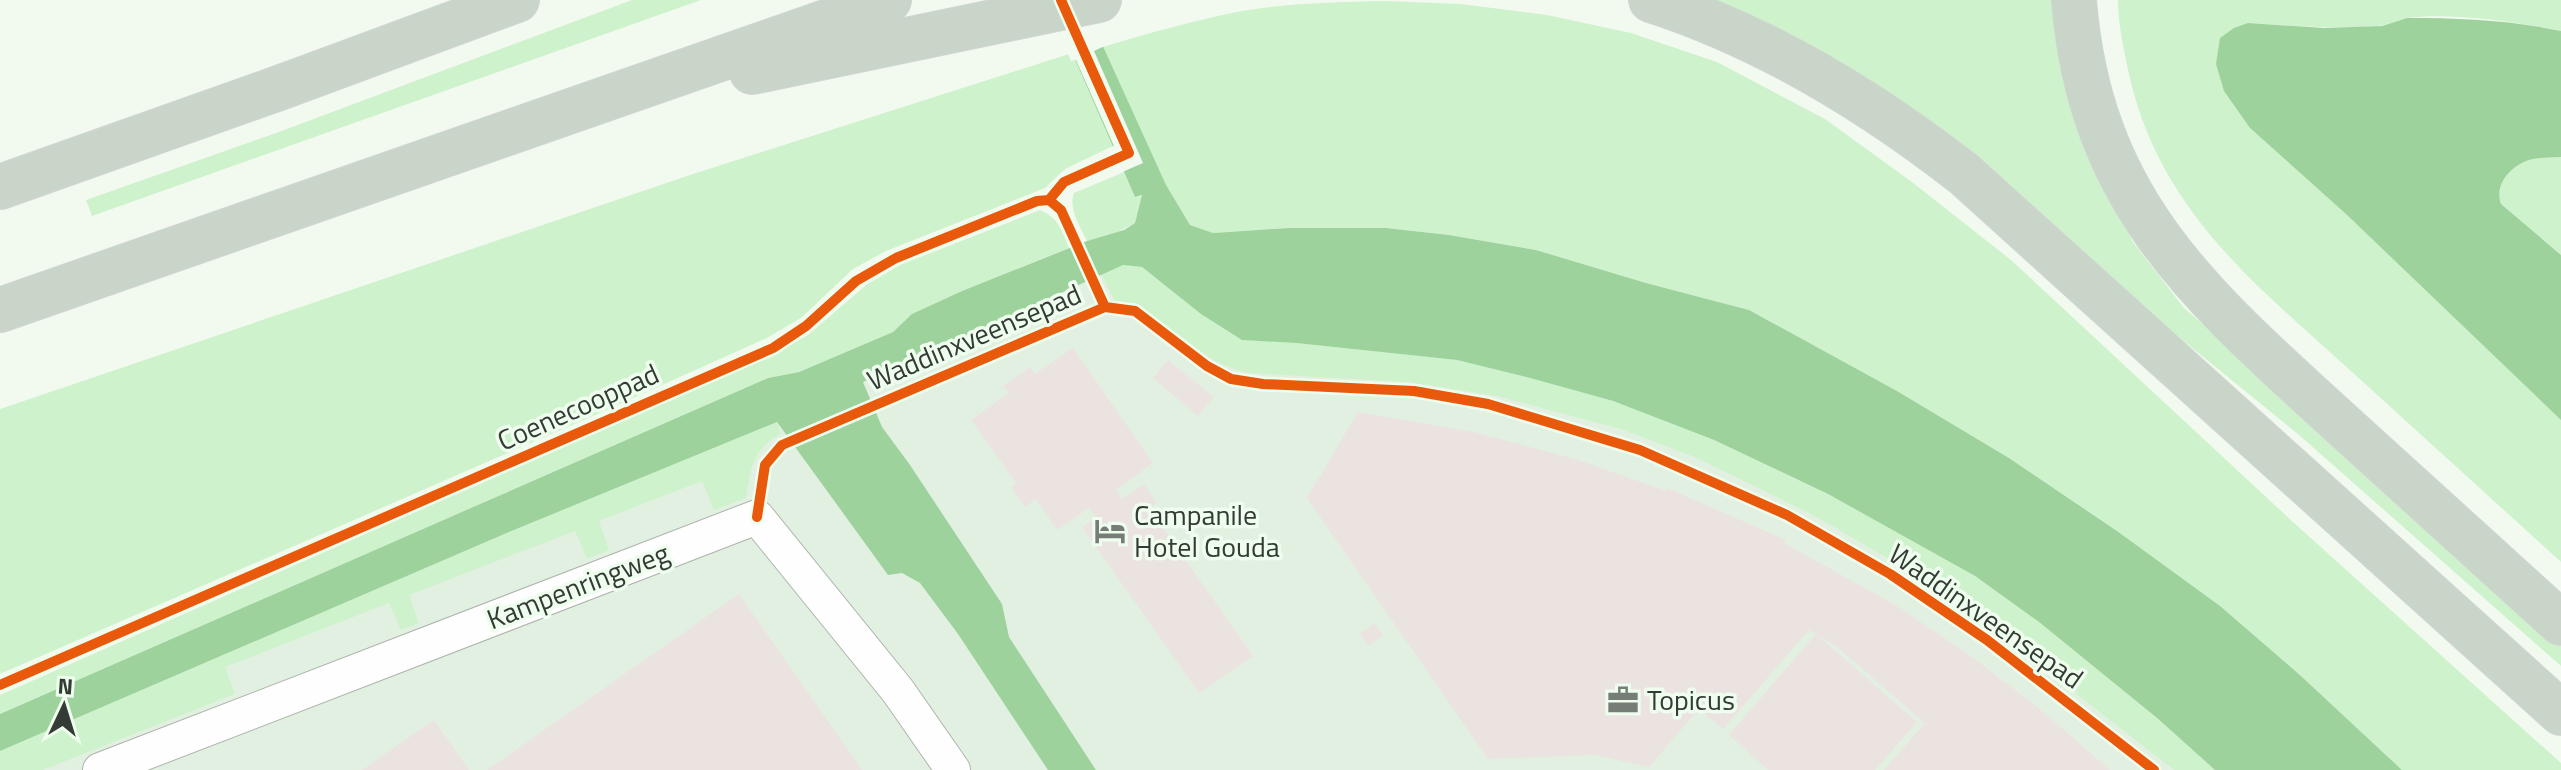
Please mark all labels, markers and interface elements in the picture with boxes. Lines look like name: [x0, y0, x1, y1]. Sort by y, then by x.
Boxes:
street label: Waddinxveensepad: [860, 272, 1088, 401]
street label: Coenecooppad: [490, 352, 666, 461]
place label: Campanile Hotel Gouda: [1134, 493, 1280, 568]
hotel icon: Campanile Hotel Gouda: [1093, 514, 1127, 548]
street label: Kampenringweg: [480, 531, 675, 640]
street label: Waddinxveensepad: [1880, 532, 2092, 699]
north arrow: [24, 666, 104, 746]
text: N: [57, 669, 74, 704]
place label: Topicus: [1647, 678, 1735, 721]
office icon: Topicus: [1606, 683, 1640, 717]

